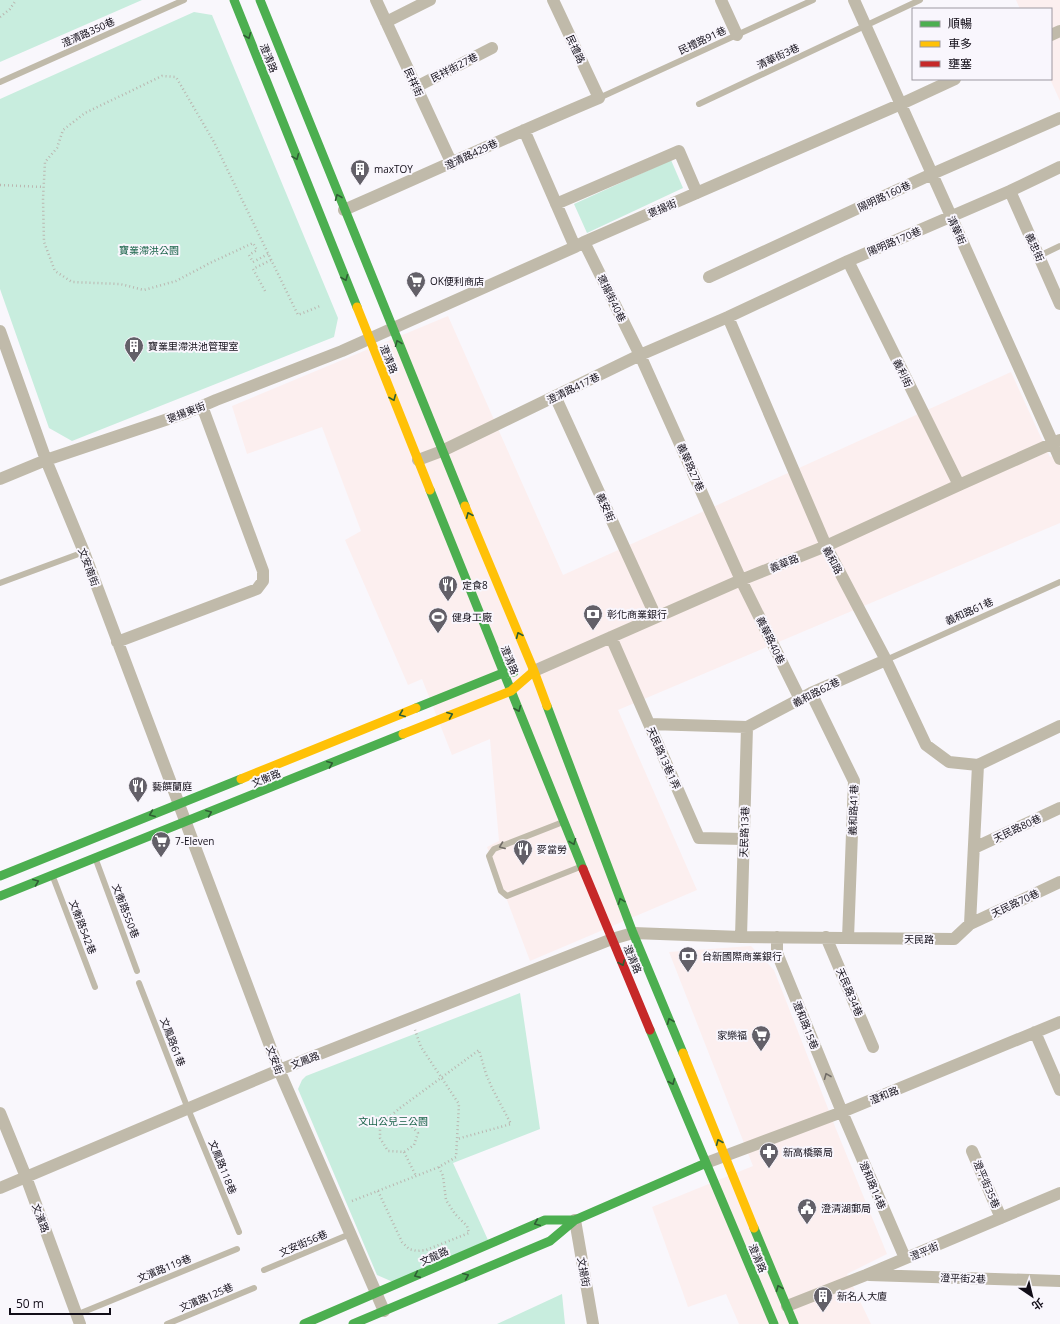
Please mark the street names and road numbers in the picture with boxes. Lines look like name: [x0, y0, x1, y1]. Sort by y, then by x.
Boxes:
street label: 澄清路350巷: [59, 14, 117, 50]
street label: 民禮路91巷: [676, 23, 728, 57]
street label: 民禮路: [563, 32, 589, 66]
street label: 清華街3巷: [754, 40, 802, 72]
street label: 澄清路: [257, 41, 281, 75]
street label: 民祥街27巷: [428, 49, 480, 85]
street label: 民祥街: [401, 65, 427, 99]
street label: 澄清路429巷: [442, 136, 500, 172]
street label: 陽明路160巷: [855, 178, 913, 214]
street label: 褒揚街: [645, 196, 679, 220]
street label: 清華街: [945, 213, 969, 247]
street label: 陽明路170巷: [865, 223, 923, 259]
street label: 義忠街: [1023, 230, 1047, 264]
street label: 褒揚街40巷: [594, 272, 630, 324]
street label: 澄清路: [377, 342, 401, 376]
street label: 義利街: [890, 356, 916, 390]
street label: 澄清路417巷: [544, 369, 602, 407]
street label: 褒揚東街: [165, 398, 207, 426]
street label: 義華路27巷: [674, 441, 708, 493]
street label: 義安街: [594, 490, 618, 524]
street label: 義和路: [820, 543, 846, 577]
street label: 文安南街: [75, 546, 103, 588]
street label: 義華路: [767, 551, 801, 575]
street label: 義和路61巷: [943, 594, 995, 628]
street label: 義華路40巷: [753, 614, 789, 666]
street label: 澄清路: [498, 643, 522, 677]
street label: 義和路62巷: [790, 674, 842, 710]
street label: 天民路13巷1弄: [644, 724, 684, 792]
street label: 文衡路: [249, 766, 283, 790]
street label: 義和路41巷: [845, 784, 861, 836]
street label: 天民路13巷: [736, 806, 752, 858]
street label: 天民路80巷: [991, 811, 1043, 845]
street label: 文衡路550巷: [109, 882, 143, 940]
street label: 天民路70巷: [989, 886, 1041, 920]
street label: 文衡路542巷: [66, 898, 100, 956]
street label: 天民路: [904, 932, 934, 946]
street label: 澄清路: [621, 942, 645, 976]
street label: 天民路34巷: [834, 966, 866, 1018]
street label: 澄和路15巷: [790, 999, 822, 1051]
street label: 文鳳路61巷: [157, 1015, 189, 1069]
street label: 文安街: [263, 1043, 287, 1077]
street label: 文鳳路: [288, 1048, 322, 1072]
street label: 澄和路: [867, 1083, 901, 1107]
street label: 文鳳路118巷: [206, 1138, 240, 1196]
street label: 澄平街35巷: [971, 1158, 1003, 1210]
street label: 澄和路14巷: [857, 1159, 889, 1211]
street label: 文濱路: [29, 1202, 53, 1234]
street label: 文安街56巷: [277, 1227, 329, 1259]
street label: 澄平街: [907, 1239, 941, 1263]
street label: 澄清路: [746, 1241, 770, 1275]
street label: 文龍路: [417, 1244, 451, 1268]
street label: 文濱路119巷: [135, 1251, 193, 1285]
street label: 文揚街: [575, 1256, 593, 1288]
street label: 澄平街2巷: [940, 1270, 986, 1286]
street label: 文濱路125巷: [177, 1279, 235, 1315]

